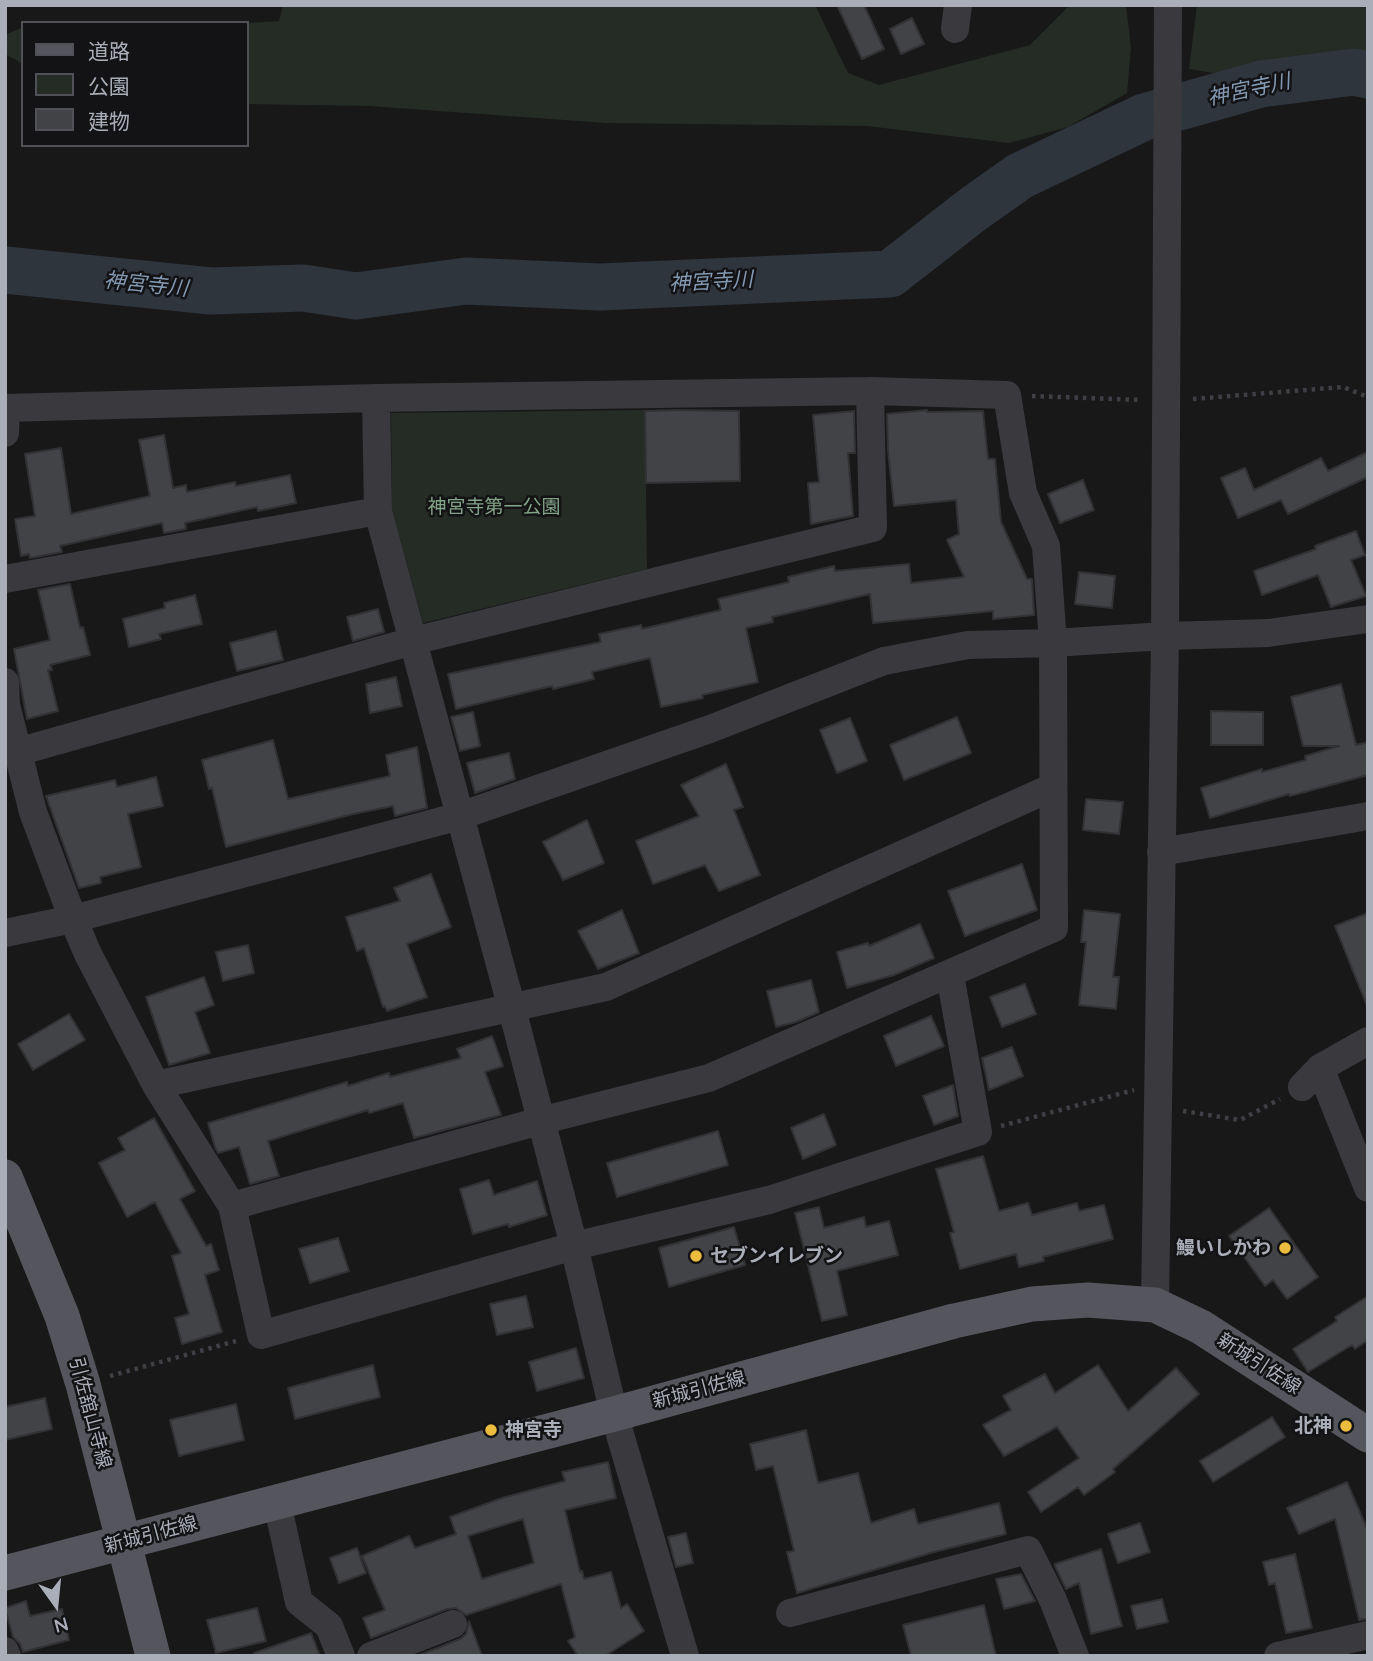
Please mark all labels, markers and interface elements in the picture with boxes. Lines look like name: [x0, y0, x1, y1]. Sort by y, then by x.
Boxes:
legend: [21, 21, 248, 147]
text: 道路: [88, 38, 130, 64]
water label: 神宮寺川: [1205, 69, 1293, 111]
text: 公園: [88, 73, 130, 99]
text: 建物: [88, 108, 130, 134]
water label: 神宮寺川: [668, 267, 754, 297]
water label: 神宮寺川: [103, 268, 189, 302]
park label: 神宮寺第一公園: [428, 496, 560, 518]
place label: 鰻いしかわ: [1176, 1237, 1271, 1259]
marker: 鰻いしかわ: [1277, 1240, 1293, 1256]
place label: セブンイレブン: [710, 1245, 843, 1267]
marker: セブンイレブン: [688, 1248, 704, 1264]
street label: 新城引佐線: [1213, 1329, 1305, 1399]
street label: 引佐舘山寺線: [64, 1355, 116, 1471]
street label: 新城引佐線: [650, 1367, 748, 1413]
place label: 北神: [1294, 1415, 1332, 1437]
marker: 北神: [1338, 1418, 1354, 1434]
place label: 神宮寺: [505, 1419, 562, 1441]
marker: 神宮寺: [483, 1422, 499, 1438]
street label: 新城引佐線: [102, 1512, 200, 1558]
north arrow: [21, 1570, 91, 1640]
text: N: [52, 1612, 71, 1639]

